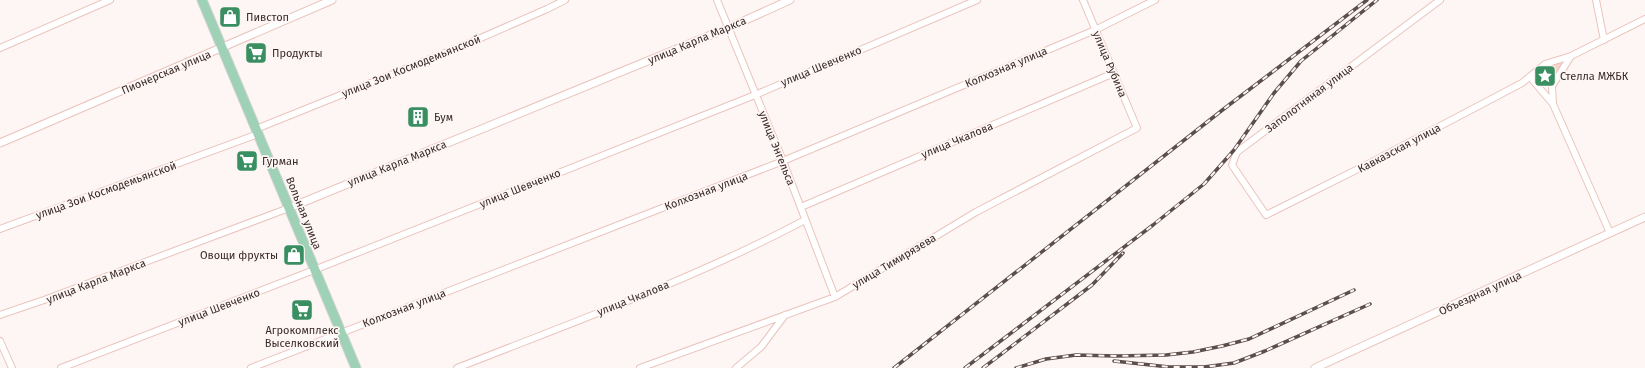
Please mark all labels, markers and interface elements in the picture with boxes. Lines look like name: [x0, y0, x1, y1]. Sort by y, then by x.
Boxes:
shop icon: Пивстоп: [217, 4, 243, 30]
place label: Пивстоп: [246, 11, 289, 24]
street label: улица Карла Маркса: [646, 14, 748, 67]
street label: улица Рубина: [1090, 29, 1129, 99]
street label: улица Зои Космодемьянской: [340, 33, 482, 100]
supermarket icon: Продукты: [243, 40, 269, 66]
street label: улица Шевченко: [779, 44, 863, 89]
street label: Колхозная улица: [963, 44, 1049, 91]
place label: Продукты: [272, 47, 323, 60]
street label: Пионерская улица: [120, 48, 213, 97]
street label: Заполотняная улица: [1263, 61, 1356, 136]
place icon: Стелла МЖБК: [1532, 63, 1558, 89]
place label: Стелла МЖБК: [1560, 70, 1629, 83]
building icon: Бум: [405, 104, 431, 130]
street label: улица Энгельса: [756, 109, 797, 187]
place label: Бум: [434, 111, 453, 124]
street label: улица Чкалова: [919, 119, 995, 161]
street label: Кавказская улица: [1356, 121, 1443, 176]
street label: улица Карла Маркса: [346, 138, 449, 189]
supermarket icon: Гурман: [234, 148, 260, 174]
place label: Гурман: [262, 155, 299, 168]
street label: улица Зои Космодемьянской: [34, 159, 178, 222]
street label: улица Шевченко: [478, 166, 563, 211]
street label: Колхозная улица: [663, 170, 750, 213]
street label: Вольная улица: [283, 175, 324, 251]
street label: улица Тимирязева: [850, 231, 939, 292]
shop icon: Овощи фрукты: [281, 242, 307, 268]
place label: Овощи фрукты: [200, 249, 278, 262]
street label: улица Карла Маркса: [45, 257, 148, 306]
street label: Объездная улица: [1437, 269, 1524, 318]
street label: улица Чкалова: [595, 278, 671, 319]
street label: улица Шевченко: [177, 286, 262, 329]
street label: Колхозная улица: [361, 287, 448, 330]
supermarket icon: Агрокомплекс Выселковский: [289, 297, 315, 323]
place label: Агрокомплекс Выселковский: [265, 324, 339, 350]

